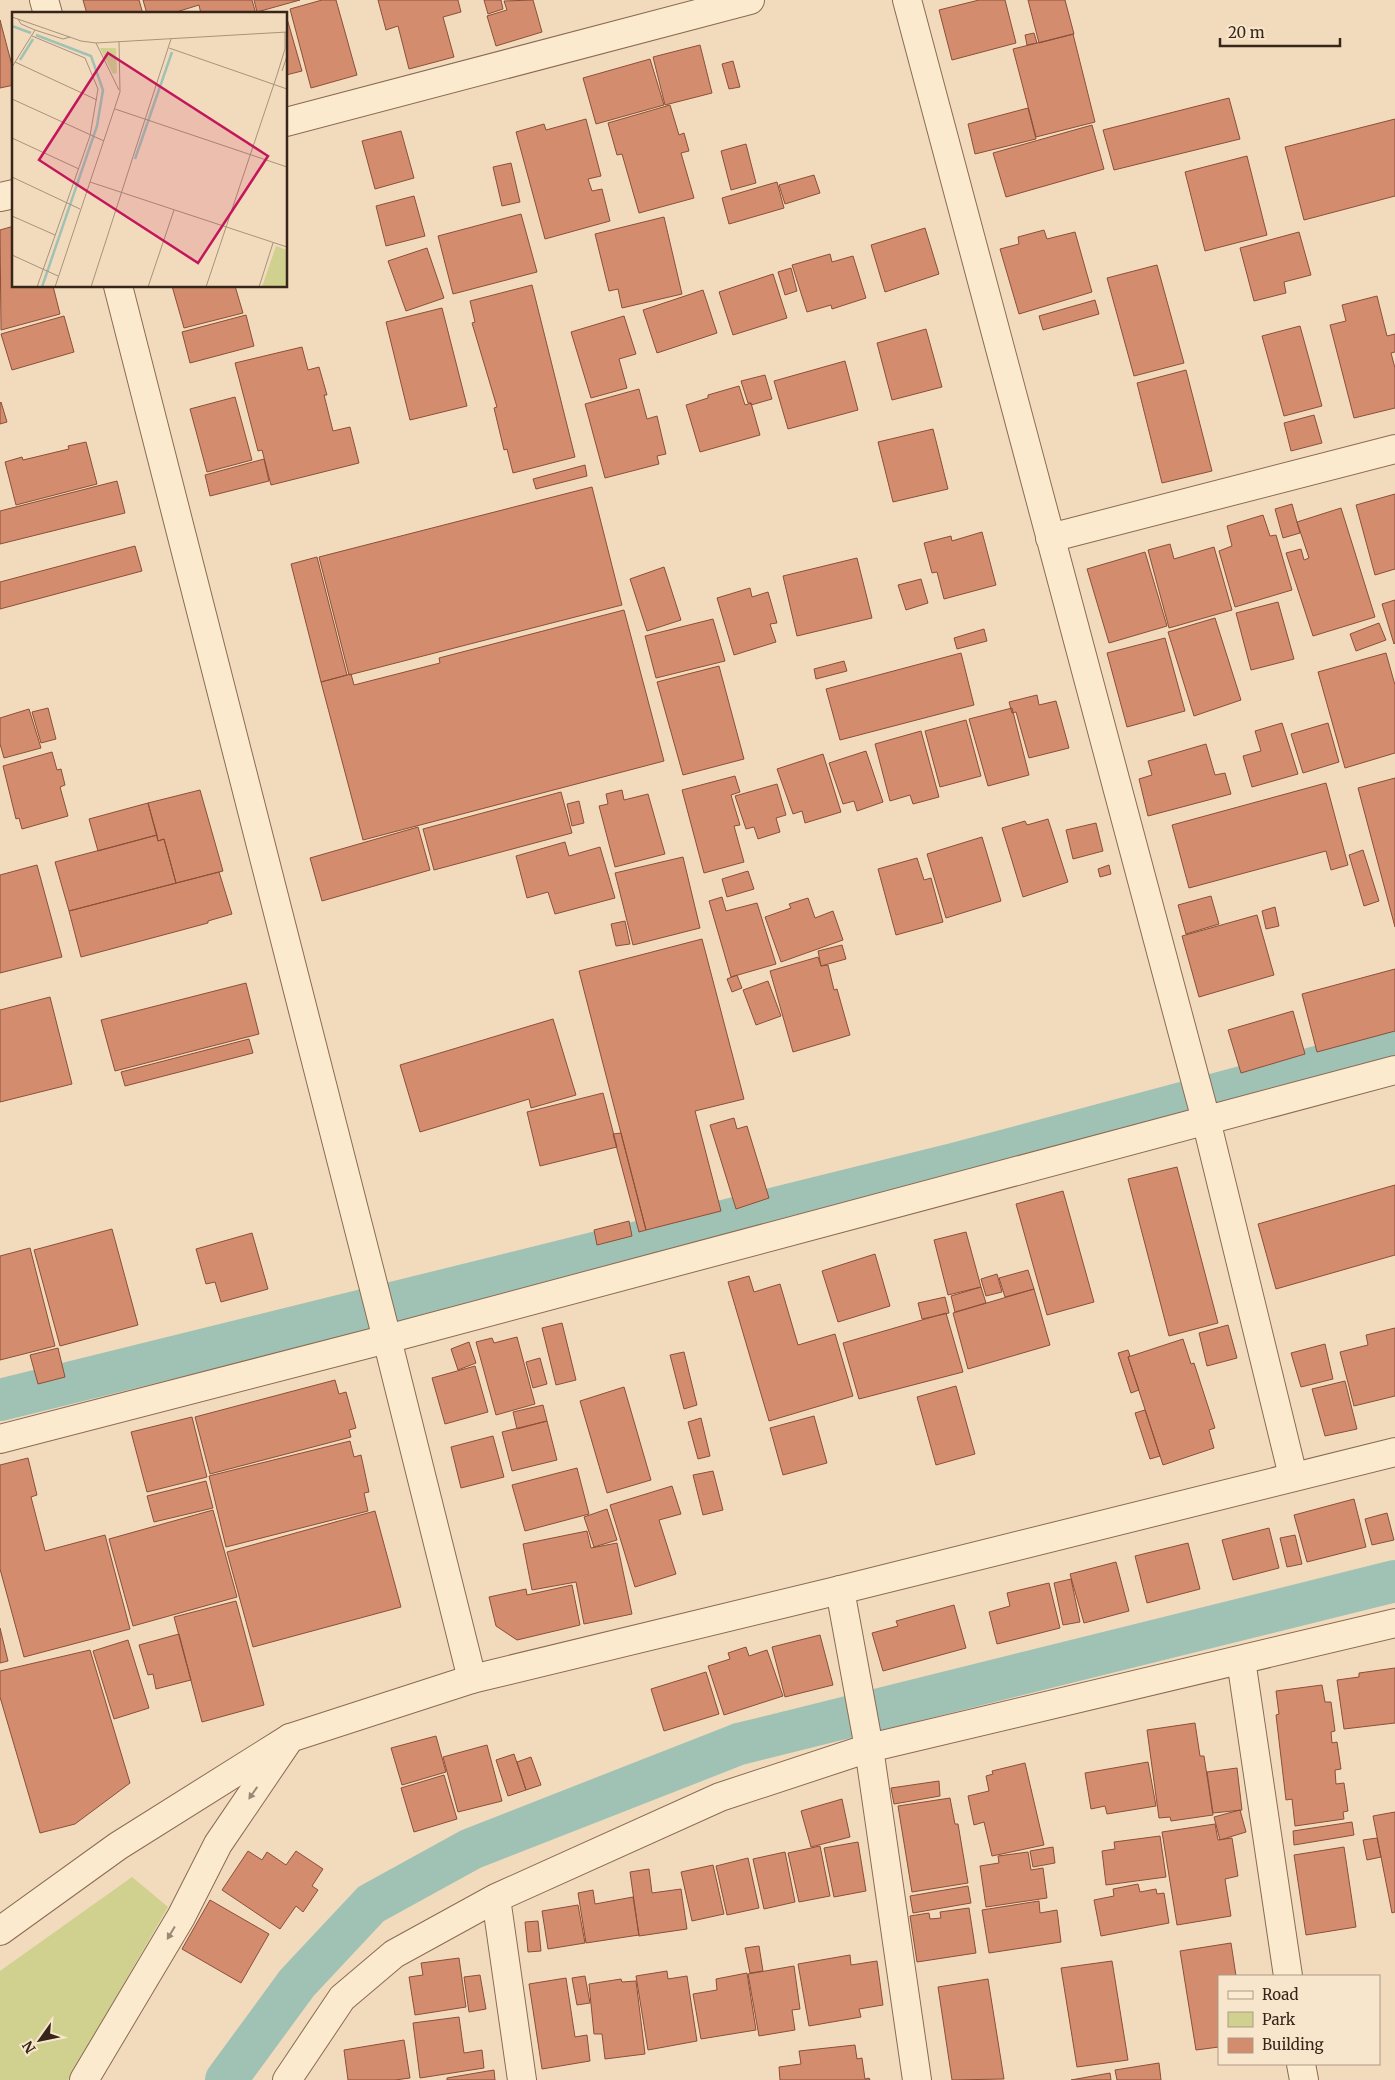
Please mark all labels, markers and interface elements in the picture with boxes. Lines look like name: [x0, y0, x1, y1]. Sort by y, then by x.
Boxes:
inset map: [12, 12, 288, 288]
scale bar: [1220, 15, 1340, 47]
text: 20 m: [1228, 23, 1265, 42]
one-way arrow: [248, 1786, 258, 1800]
one-way arrow: [167, 1927, 176, 1940]
legend: [1218, 1975, 1380, 2065]
text: Road: [1262, 1985, 1298, 2004]
text: Park: [1262, 2010, 1296, 2029]
north arrow: [15, 2015, 65, 2065]
text: Building: [1262, 2035, 1324, 2054]
text: N: [19, 2038, 40, 2057]

